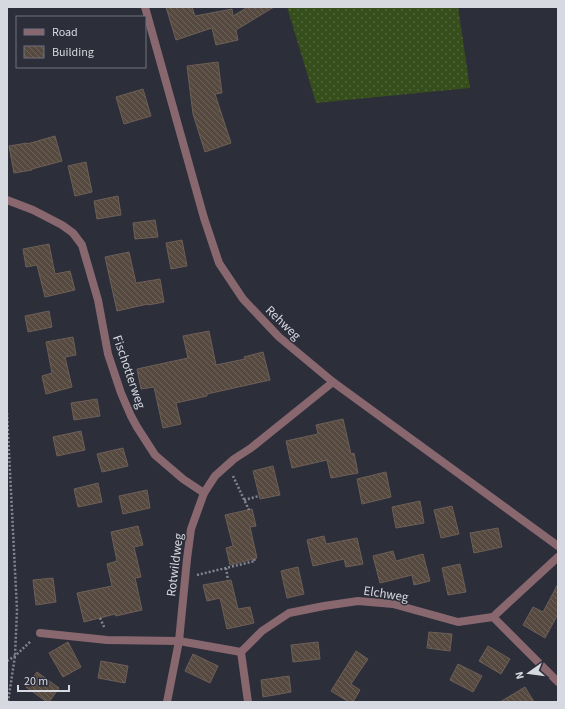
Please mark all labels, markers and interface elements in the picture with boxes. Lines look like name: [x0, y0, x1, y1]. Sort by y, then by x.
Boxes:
legend: [16, 16, 146, 68]
text: Road: [52, 24, 78, 41]
text: Building: [52, 44, 94, 61]
street label: Rehweg: [261, 302, 305, 345]
street label: Fischotterweg: [108, 333, 150, 412]
street label: Rotwildweg: [162, 532, 188, 598]
street label: Elchweg: [362, 582, 410, 607]
north arrow: [509, 653, 549, 693]
scale bar: [18, 667, 69, 693]
text: N: [512, 670, 528, 681]
text: 20 m: [24, 673, 48, 690]

